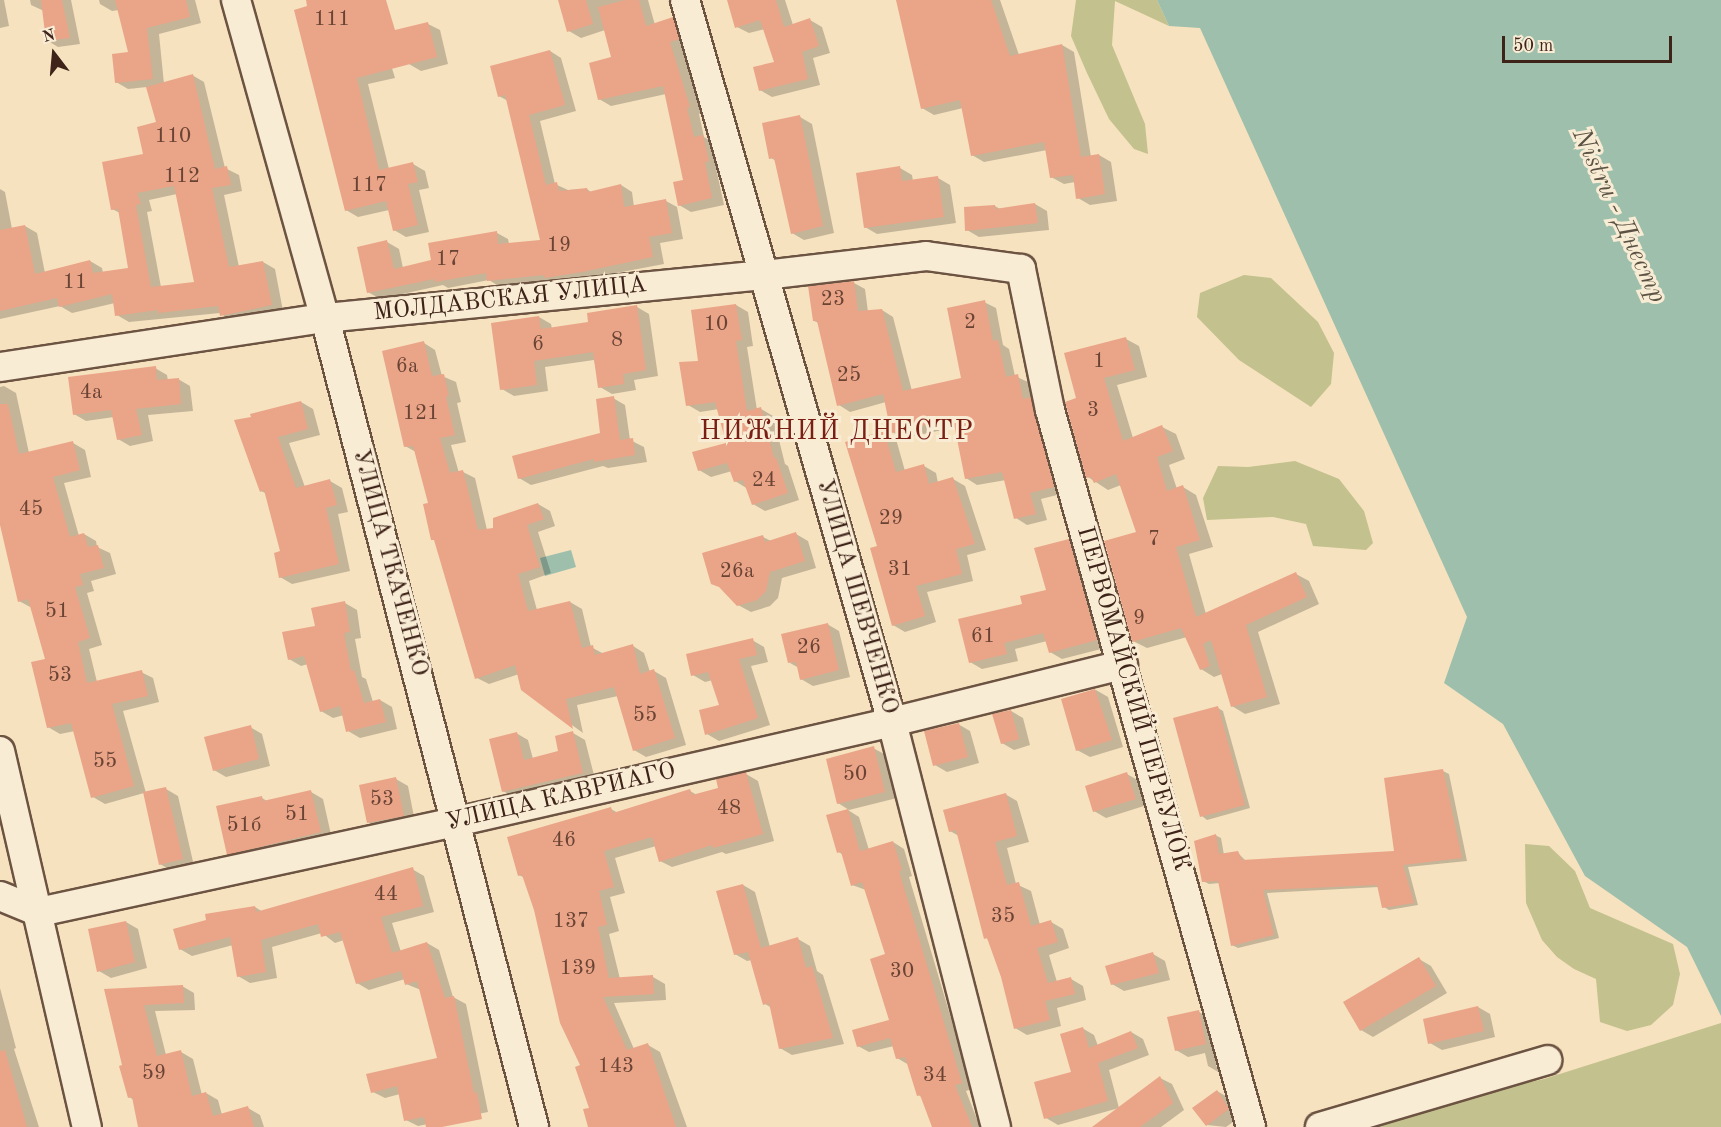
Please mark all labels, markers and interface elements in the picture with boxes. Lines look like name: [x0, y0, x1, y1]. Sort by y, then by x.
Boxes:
house number: 111: [314, 7, 350, 33]
north arrow: [24, 24, 84, 84]
scale bar: [1505, 24, 1674, 62]
text: N: [41, 27, 57, 46]
text: 50 m: [1513, 37, 1553, 55]
house number: 110: [155, 124, 191, 150]
water label: Nistru - Днестр: [1564, 124, 1672, 308]
house number: 112: [164, 164, 200, 190]
house number: 117: [351, 173, 387, 199]
house number: 19: [547, 233, 571, 259]
house number: 17: [436, 247, 460, 273]
house number: 11: [63, 270, 87, 296]
street label: МОЛДАВСКАЯ УЛИЦА: [372, 271, 648, 329]
house number: 23: [821, 287, 845, 313]
house number: 2: [964, 310, 976, 336]
house number: 10: [704, 312, 728, 338]
house number: 8: [611, 328, 623, 354]
house number: 6: [532, 332, 544, 358]
house number: 1: [1093, 349, 1105, 375]
house number: 6а: [396, 354, 418, 380]
house number: 25: [837, 363, 861, 389]
house number: 4а: [80, 380, 102, 406]
house number: 3: [1087, 398, 1099, 424]
house number: 121: [403, 401, 439, 427]
district label: НИЖНИЙ ДНЕСТР: [700, 416, 974, 448]
street label: УЛИЦА ТКАЧЕНКО: [345, 446, 433, 680]
house number: 24: [752, 468, 776, 494]
street label: УЛИЦА ШЕВЧЕНКО: [809, 476, 903, 718]
house number: 45: [19, 497, 43, 523]
house number: 29: [879, 506, 903, 532]
street label: ПЕРВОМАЙСКИЙ ПЕРЕУЛОК: [1069, 523, 1195, 875]
house number: 7: [1148, 527, 1160, 553]
house number: 31: [888, 557, 912, 583]
house number: 26а: [720, 559, 754, 585]
house number: 51: [45, 599, 69, 625]
house number: 9: [1133, 606, 1145, 632]
house number: 61: [971, 624, 995, 650]
house number: 26: [797, 635, 821, 661]
house number: 53: [48, 663, 72, 689]
house number: 55: [633, 703, 657, 729]
house number: 55: [93, 749, 117, 775]
street label: УЛИЦА КАВРИАГО: [443, 758, 679, 838]
house number: 50: [843, 762, 867, 788]
house number: 53: [370, 787, 394, 813]
house number: 48: [717, 796, 741, 822]
house number: 51: [285, 802, 309, 828]
house number: 51б: [227, 813, 261, 839]
house number: 46: [552, 828, 576, 854]
house number: 44: [374, 882, 398, 908]
house number: 35: [991, 904, 1015, 930]
house number: 137: [553, 909, 589, 935]
house number: 139: [560, 956, 596, 982]
house number: 30: [890, 959, 914, 985]
house number: 143: [598, 1054, 634, 1080]
house number: 59: [142, 1061, 166, 1087]
house number: 34: [923, 1063, 947, 1089]

